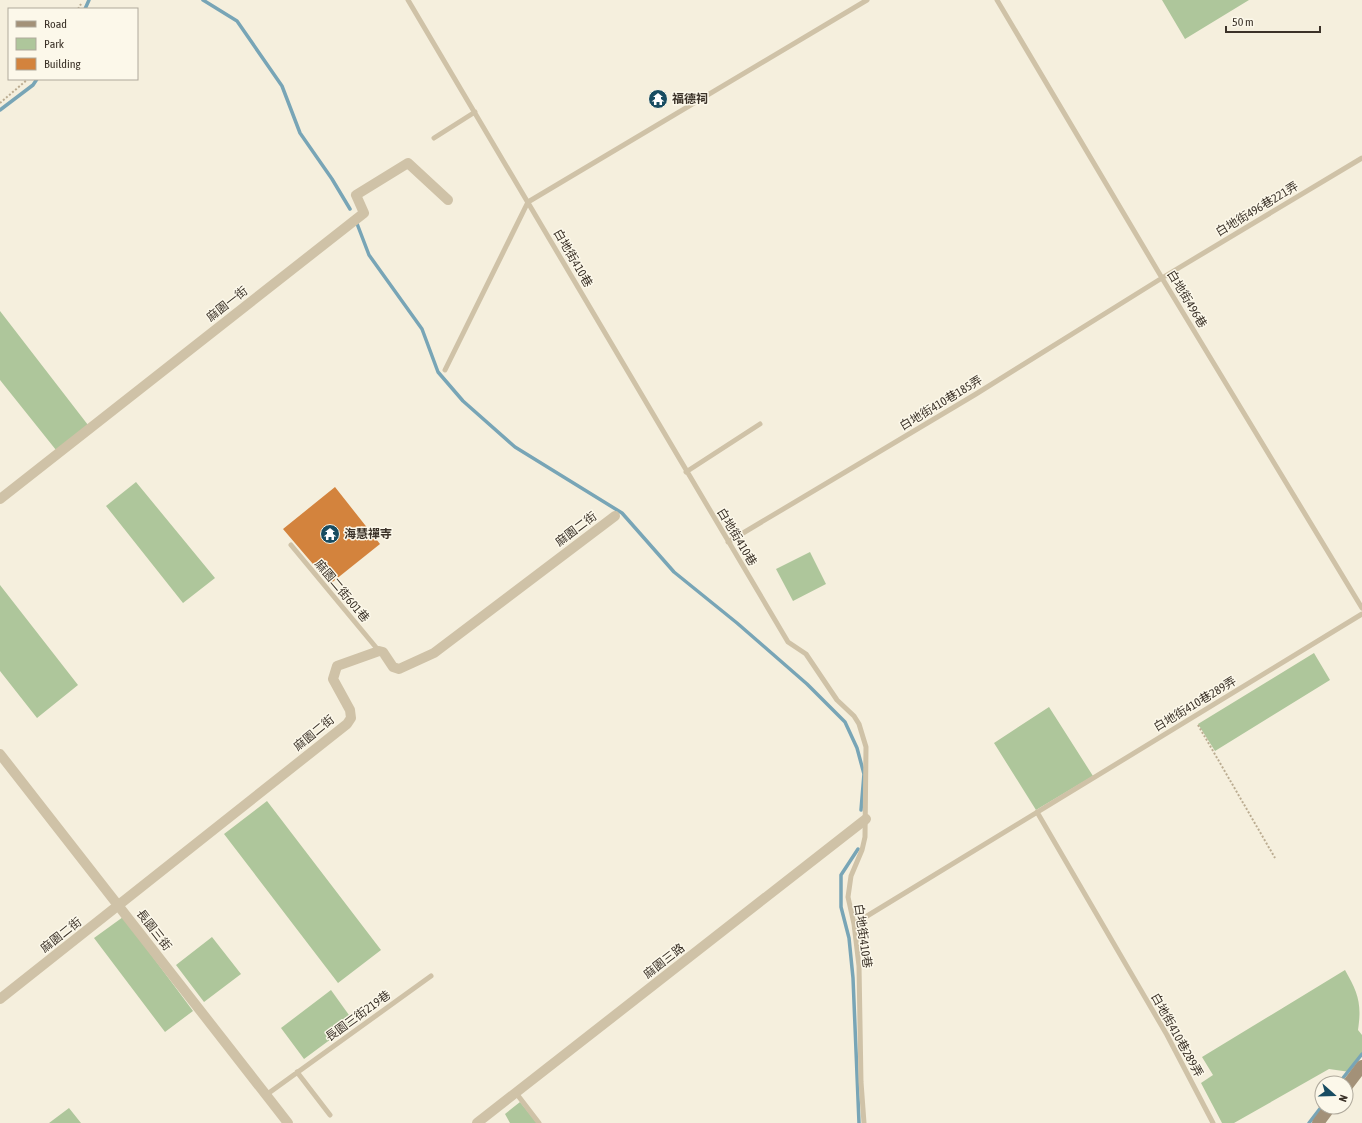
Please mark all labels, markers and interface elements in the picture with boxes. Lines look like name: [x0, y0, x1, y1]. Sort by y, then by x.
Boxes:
legend: [8, 8, 138, 80]
scale bar: [1226, 8, 1320, 34]
text: 50 m: [1232, 15, 1254, 29]
text: Road: [44, 17, 67, 31]
text: Park: [44, 37, 65, 51]
text: Building: [44, 57, 82, 71]
temple icon: 福德祠: [647, 88, 669, 110]
place label: 福德祠: [672, 92, 708, 106]
street label: 白地街496巷221弄: [1213, 179, 1301, 239]
street label: 白地街410巷: [551, 226, 595, 290]
street label: 白地街496巷: [1164, 268, 1210, 330]
street label: 麻園一街: [204, 284, 250, 324]
street label: 白地街410巷185弄: [897, 373, 985, 433]
street label: 白地街410巷: [714, 506, 760, 568]
street label: 麻園二街: [553, 509, 599, 549]
temple icon: 海慧禪寺: [319, 523, 341, 545]
place label: 海慧禪寺: [344, 527, 392, 541]
street label: 麻園二街601巷: [312, 557, 372, 625]
street label: 白地街410巷289弄: [1151, 674, 1239, 734]
street label: 麻園二街: [291, 712, 337, 754]
street label: 白地街410巷: [852, 903, 874, 969]
street label: 長園三街: [134, 907, 174, 953]
street label: 麻園二街: [38, 915, 84, 955]
street label: 麻園三路: [641, 941, 687, 981]
street label: 長園三街219巷: [323, 988, 393, 1044]
street label: 白地街410巷289弄: [1148, 991, 1206, 1079]
north arrow: [1314, 1075, 1354, 1115]
text: N: [1337, 1093, 1350, 1104]

